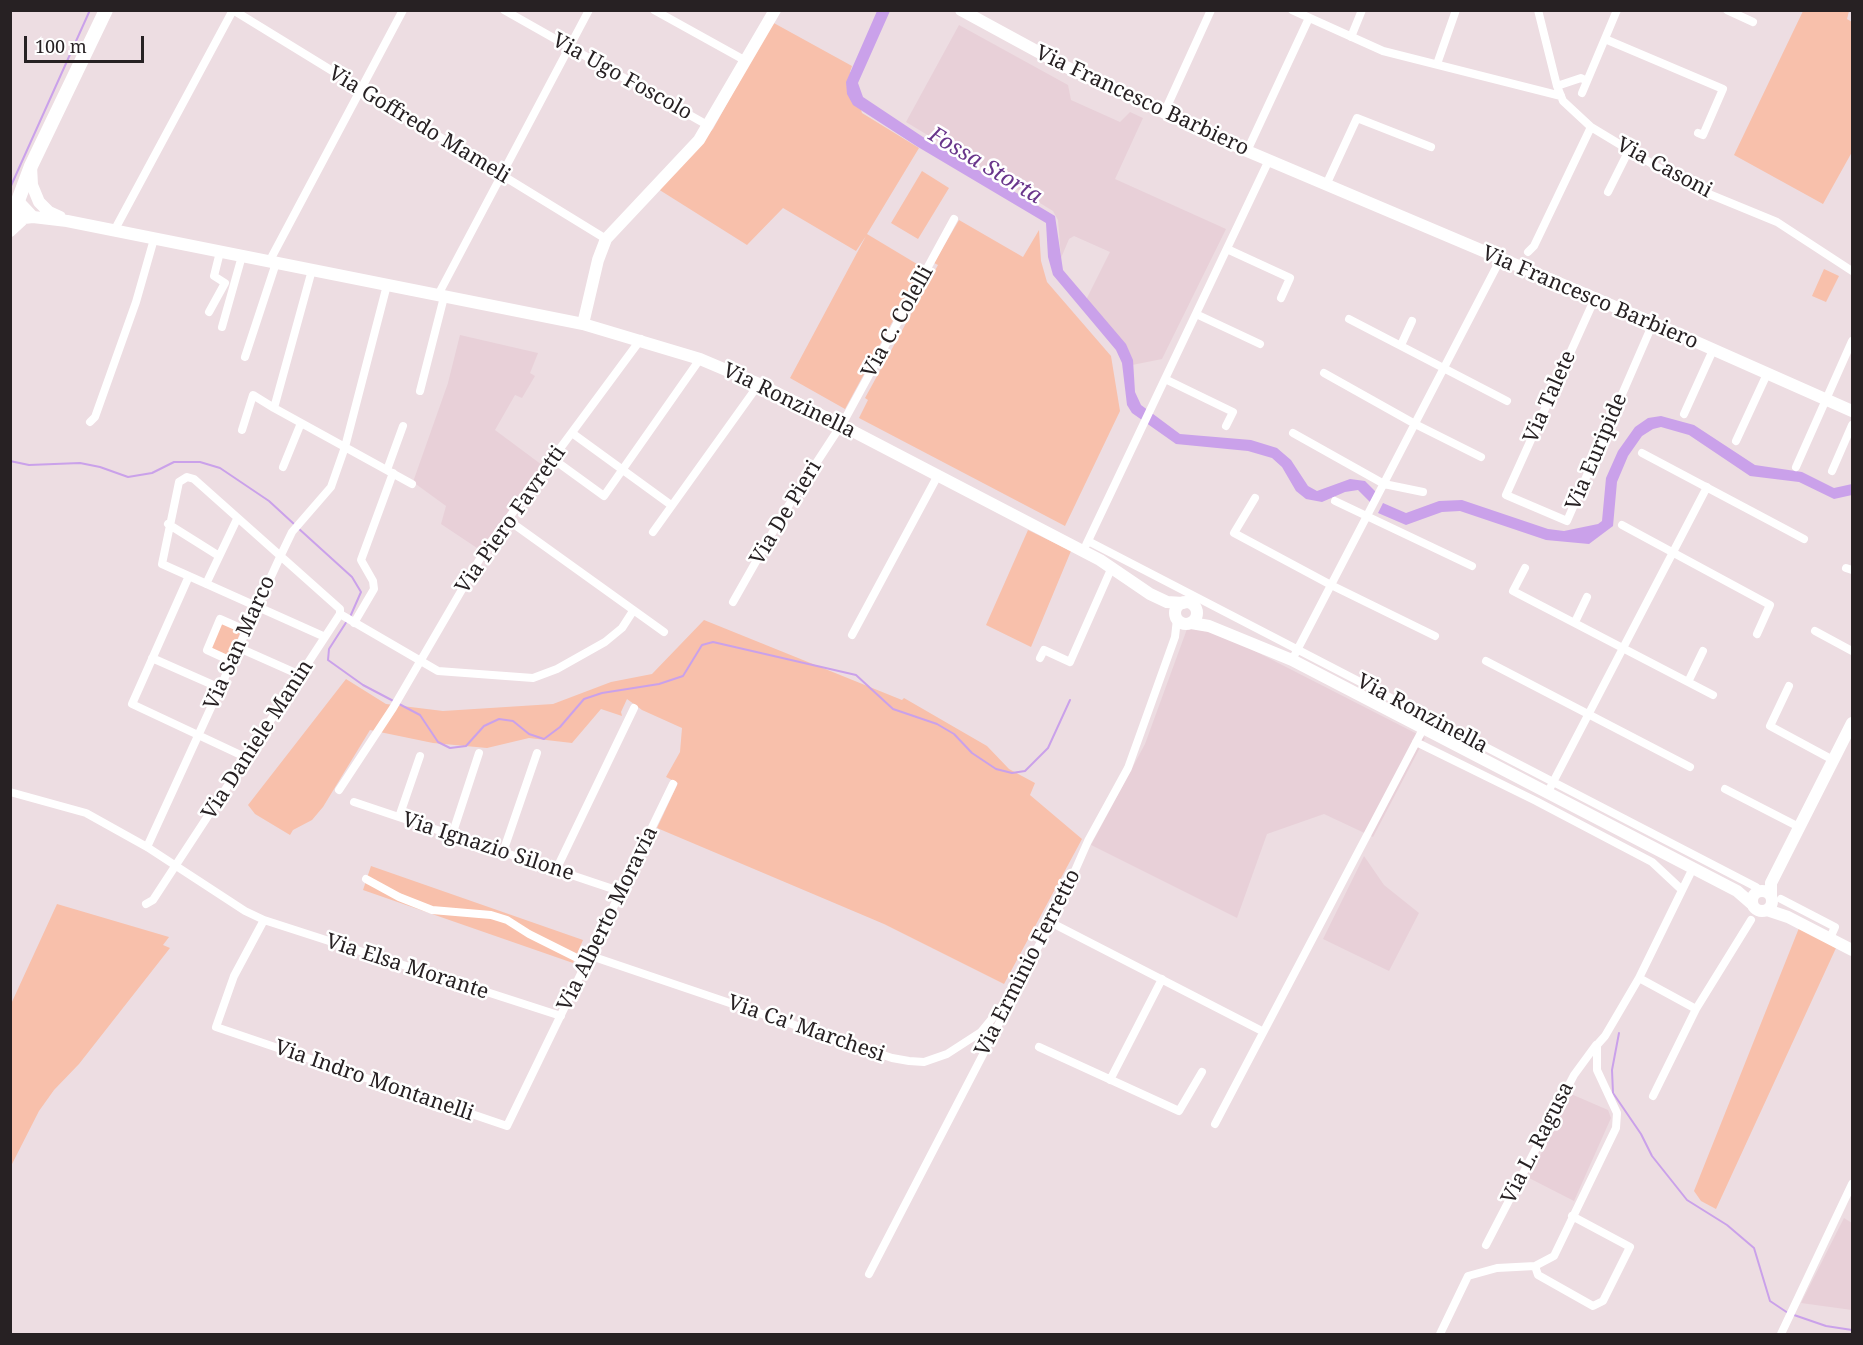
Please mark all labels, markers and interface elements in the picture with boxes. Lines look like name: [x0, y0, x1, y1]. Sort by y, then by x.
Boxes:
scale bar: [27, 24, 147, 62]
street label: Via Ugo Foscolo: [548, 28, 696, 126]
text: 100 m: [35, 34, 87, 58]
street label: Via Francesco Barbiero: [1031, 40, 1253, 162]
street label: Via Goffredo Mameli: [324, 61, 514, 189]
water label: Fossa Storta: [924, 122, 1046, 210]
street label: Via Casoni: [1612, 132, 1716, 204]
street label: Via Francesco Barbiero: [1478, 241, 1702, 355]
street label: Via C. Colelli: [857, 262, 939, 382]
street label: Via Talete: [1518, 347, 1582, 447]
street label: Via Ronzinella: [718, 358, 860, 444]
street label: Via Euripide: [1561, 390, 1633, 514]
street label: Via Piero Favretti: [451, 441, 571, 599]
street label: Via De Pieri: [745, 456, 827, 570]
street label: Via San Marco: [199, 572, 281, 714]
street label: Via Daniele Manin: [197, 655, 319, 825]
street label: Via Ronzinella: [1352, 669, 1492, 759]
street label: Via Ignazio Silone: [399, 807, 577, 887]
street label: Via Alberto Moravia: [552, 823, 664, 1015]
street label: Via Erminio Ferretto: [970, 865, 1086, 1061]
street label: Via Elsa Morante: [322, 929, 492, 1005]
street label: Via Ca' Marchesi: [724, 990, 888, 1068]
street label: Via Indro Montanelli: [271, 1035, 477, 1127]
street label: Via L. Ragusa: [1496, 1078, 1580, 1208]

